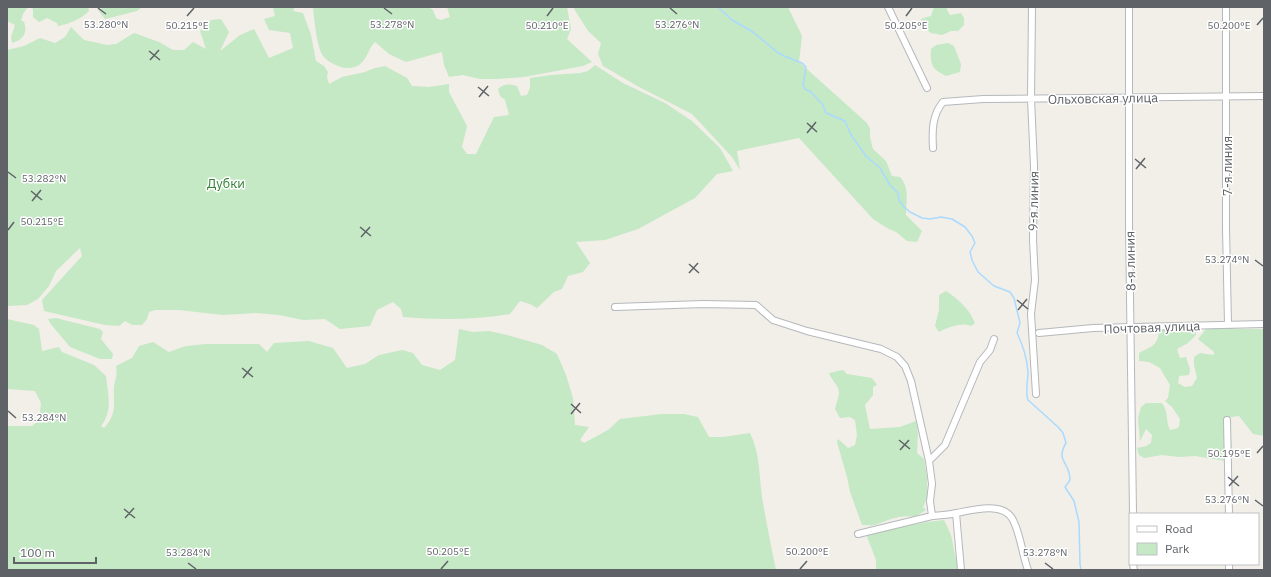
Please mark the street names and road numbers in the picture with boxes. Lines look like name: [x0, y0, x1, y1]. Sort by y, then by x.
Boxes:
street label: Ольховская улица: [1048, 89, 1158, 108]
street label: 7-я линия: [1219, 136, 1236, 196]
street label: 9-я линия: [1024, 171, 1043, 231]
street label: 8-я линия: [1121, 231, 1140, 291]
street label: Почтовая улица: [1103, 317, 1201, 338]

